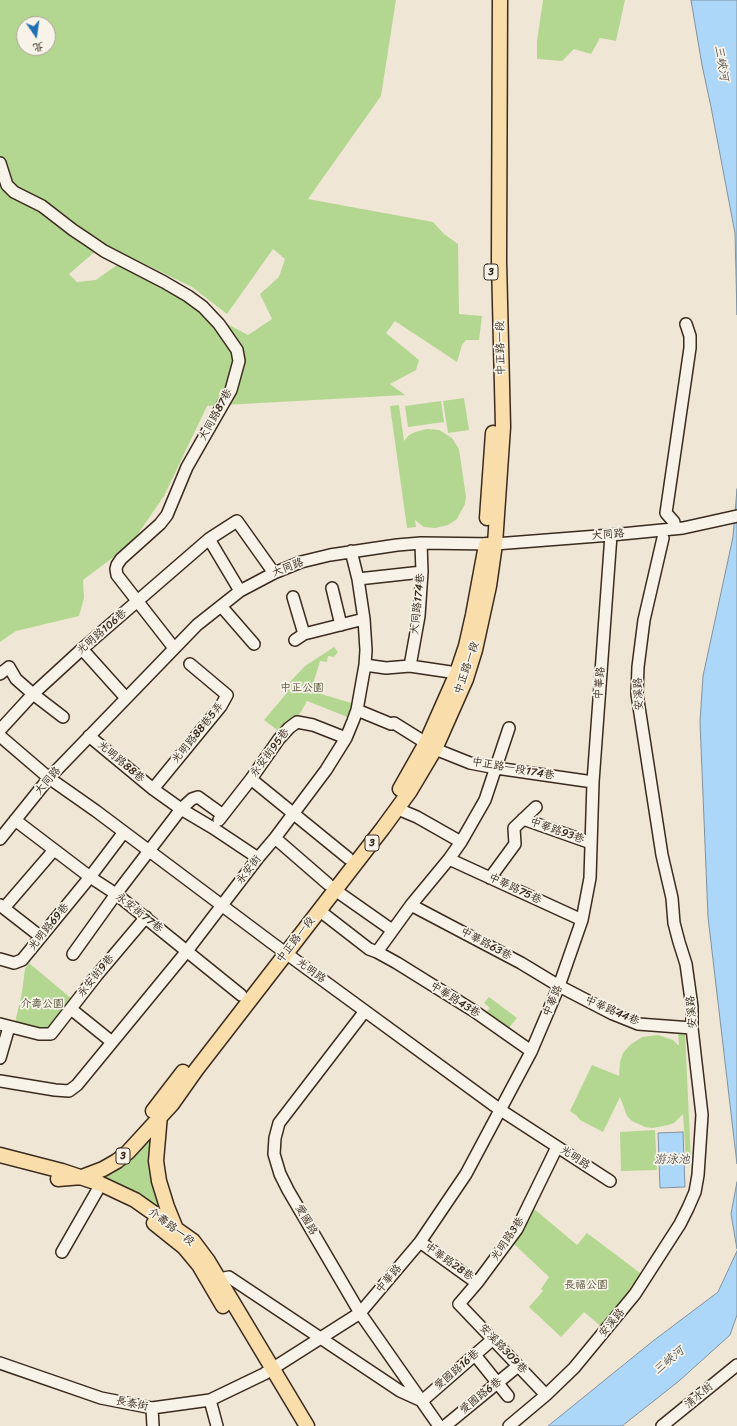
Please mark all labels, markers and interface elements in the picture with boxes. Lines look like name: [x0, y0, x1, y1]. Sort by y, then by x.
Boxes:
north arrow: [16, 16, 56, 56]
text: 北: [31, 37, 46, 58]
water label: 三峽河: [711, 44, 731, 82]
road number: 3: [484, 264, 498, 280]
street label: 中正路一段: [494, 320, 508, 376]
street label: 大同路87巷: [196, 387, 236, 443]
street label: 大同路: [591, 527, 625, 543]
street label: 大同路: [270, 556, 306, 580]
street label: 大同路174巷: [408, 573, 428, 635]
street label: 光明路106巷: [74, 607, 130, 657]
street label: 中正路一段: [452, 640, 482, 696]
street label: 中華路: [592, 666, 608, 700]
street label: 安溪路: [632, 677, 646, 711]
park label: 中正公園: [280, 681, 324, 695]
street label: 光明路88巷5弄: [169, 700, 227, 766]
street label: 永安街95巷: [247, 726, 293, 780]
street label: 光明路88巷: [95, 739, 147, 785]
street label: 中正路一段174巷: [471, 755, 555, 783]
street label: 大同路: [32, 764, 64, 798]
street label: 中華路93巷: [528, 816, 586, 846]
road number: 3: [365, 835, 379, 851]
street label: 永安街: [234, 853, 264, 887]
street label: 中華路75巷: [486, 871, 544, 907]
street label: 永安街77巷: [113, 890, 165, 936]
street label: 光明路69巷: [26, 901, 72, 953]
street label: 中正路一段: [274, 914, 318, 966]
street label: 中華路63巷: [458, 925, 514, 963]
street label: 永安街9巷: [75, 952, 117, 1000]
street label: 光明路: [294, 956, 328, 986]
street label: 中華路43巷: [427, 979, 483, 1021]
street label: 中華路: [540, 983, 566, 1019]
street label: 中華路44巷: [583, 994, 641, 1028]
street label: 安溪路: [684, 995, 700, 1029]
park label: 介壽公園: [20, 997, 64, 1011]
street label: 光明路: [558, 1143, 592, 1173]
road number: 3: [116, 1148, 130, 1164]
water label: 游泳池: [654, 1153, 690, 1167]
street label: 愛國路: [292, 1202, 320, 1238]
street label: 介壽路一段: [145, 1205, 197, 1249]
street label: 光明路3巷: [489, 1215, 527, 1263]
street label: 中華路28巷: [422, 1240, 476, 1284]
street label: 中華路: [373, 1262, 405, 1296]
park label: 長福公園: [564, 1278, 608, 1292]
street label: 安溪路: [596, 1306, 628, 1340]
street label: 安溪路309巷: [476, 1321, 530, 1377]
water label: 三峽河: [651, 1344, 687, 1378]
street label: 愛國路16巷: [432, 1347, 482, 1393]
street label: 愛國路6巷: [457, 1375, 505, 1417]
street label: 清水街: [682, 1380, 716, 1412]
street label: 長泰街: [115, 1394, 149, 1414]

